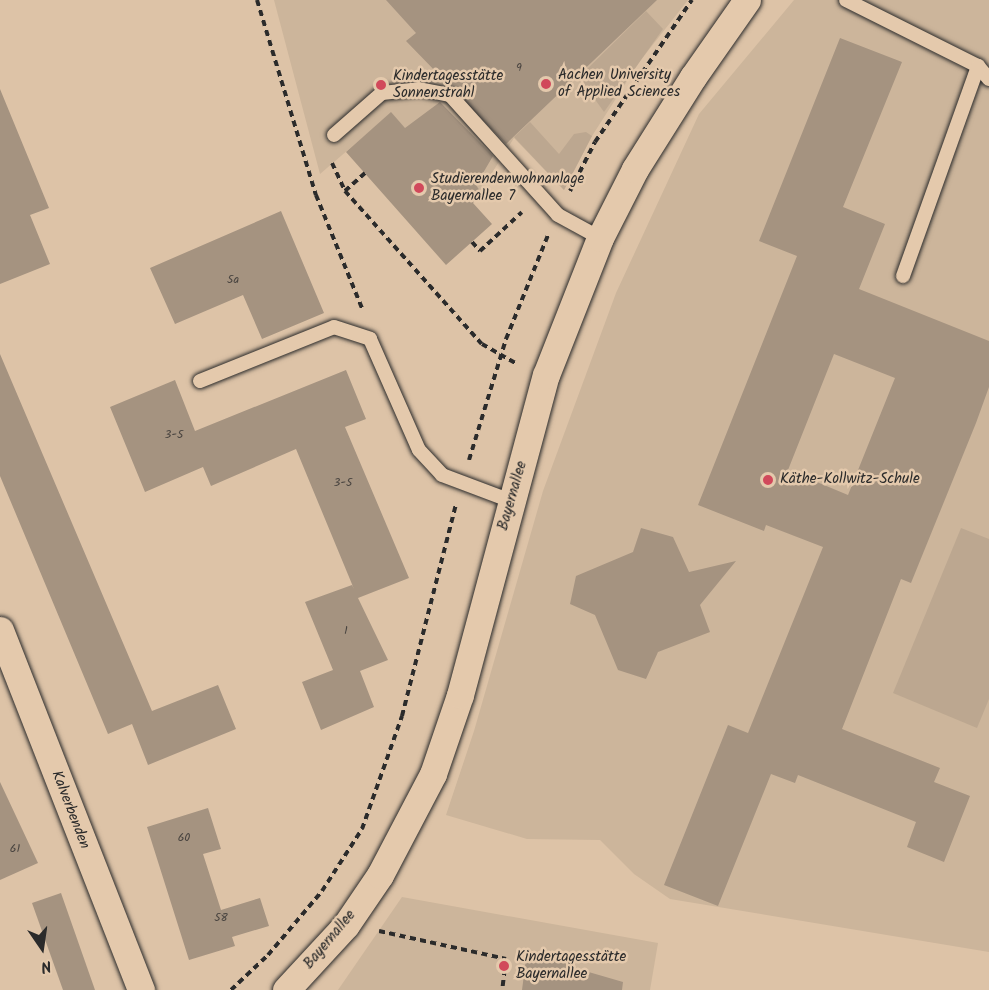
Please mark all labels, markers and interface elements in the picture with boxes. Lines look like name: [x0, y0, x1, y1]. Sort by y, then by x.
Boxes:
house number: 9: [516, 61, 522, 75]
place label: Aachen University of Applied Sciences: [558, 66, 680, 101]
place label: Kindertagesstätte Sonnenstrahl: [393, 67, 503, 102]
marker: Aachen University of Applied Sciences: [539, 77, 553, 91]
marker: Kindertagesstätte Sonnenstrahl: [374, 78, 388, 92]
place label: Studierendenwohnanlage Bayernallee 7: [431, 170, 584, 205]
marker: Studierendenwohnanlage Bayernallee 7: [412, 181, 426, 195]
house number: 5a: [227, 273, 239, 287]
house number: 3-5: [165, 428, 183, 442]
street label: Bayernallee: [495, 459, 531, 533]
place label: Käthe-Kollwitz-Schule: [780, 471, 920, 489]
marker: Käthe-Kollwitz-Schule: [761, 473, 775, 487]
house number: 3-5: [334, 476, 352, 490]
house number: 1: [344, 624, 348, 638]
street label: Kalverbenden: [47, 768, 93, 852]
house number: 60: [178, 831, 190, 845]
house number: 61: [10, 842, 20, 856]
street label: Bayernallee: [300, 907, 360, 973]
house number: 58: [214, 911, 228, 925]
north arrow: [12, 918, 72, 978]
place label: Kindertagesstätte Bayernallee: [516, 948, 626, 983]
text: N: [38, 953, 54, 979]
marker: Kindertagesstätte Bayernallee: [497, 959, 511, 973]

